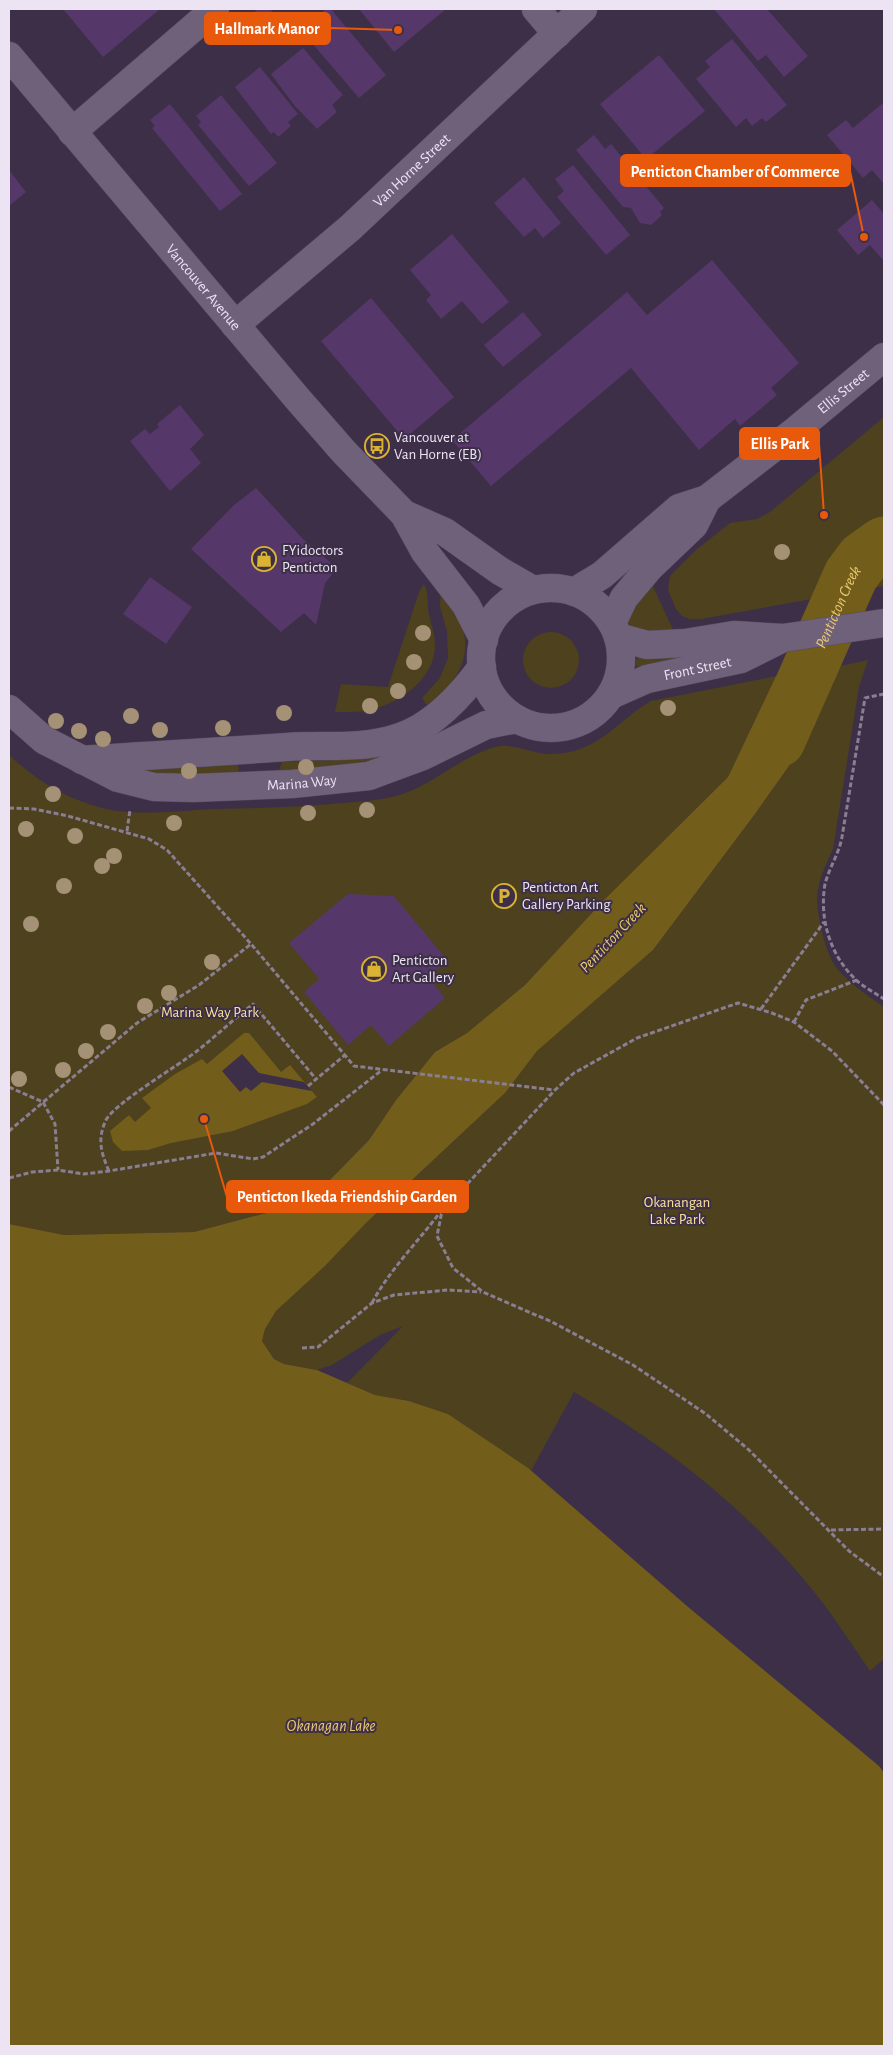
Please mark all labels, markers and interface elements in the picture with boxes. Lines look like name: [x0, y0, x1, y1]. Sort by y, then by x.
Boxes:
callout: Hallmark Manor: [205, 13, 330, 44]
text: Hallmark Manor: [214, 21, 320, 37]
street label: Van Horne Street: [371, 131, 453, 210]
callout: Penticton Chamber of Commerce: [621, 155, 850, 186]
text: Penticton Chamber of Commerce: [630, 164, 840, 180]
street label: Vancouver Avenue: [163, 242, 243, 333]
street label: Ellis Street: [815, 366, 872, 417]
callout: Ellis Park: [740, 428, 819, 459]
place label: Vancouver at Van Horne (EB): [394, 430, 482, 462]
bus stop icon: Vancouver at Van Horne (EB): [364, 433, 390, 459]
text: Ellis Park: [751, 436, 810, 452]
place label: FYidoctors Penticton: [282, 543, 343, 575]
shop icon: FYidoctors Penticton: [251, 546, 277, 572]
water label: Penticton Creek: [813, 563, 864, 651]
street label: Front Street: [663, 654, 733, 683]
street label: Marina Way: [267, 772, 338, 793]
place label: Penticton Art Gallery Parking: [522, 880, 611, 912]
parking icon: Penticton Art Gallery Parking: [491, 883, 517, 909]
water label: Penticton Creek: [577, 900, 649, 976]
place label: Penticton Art Gallery: [392, 953, 455, 985]
shop icon: Penticton Art Gallery: [361, 956, 387, 982]
park label: Marina Way Park: [161, 1005, 259, 1020]
callout: Penticton Ikeda Friendship Garden: [227, 1181, 468, 1212]
text: Penticton Ikeda Friendship Garden: [237, 1189, 457, 1205]
park label: Okanangan Lake Park: [644, 1195, 710, 1227]
water label: Okanagan Lake: [287, 1718, 376, 1734]

